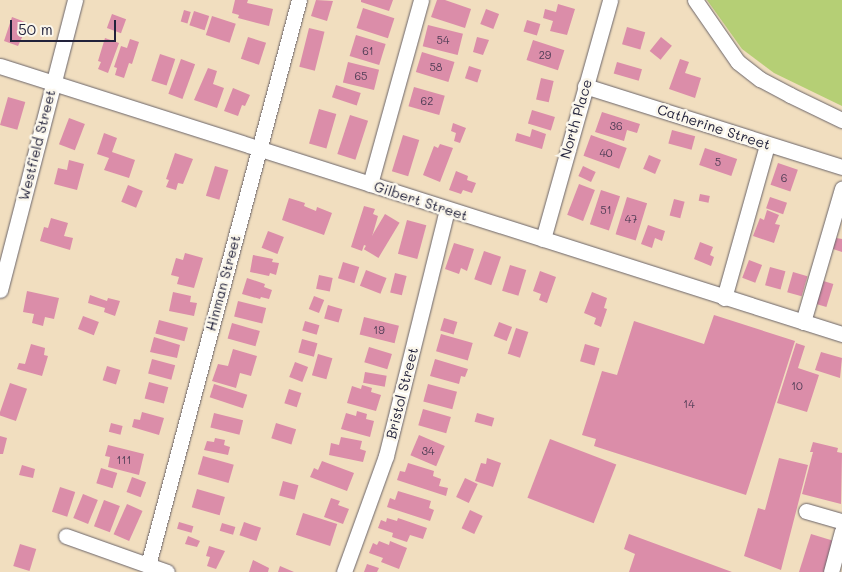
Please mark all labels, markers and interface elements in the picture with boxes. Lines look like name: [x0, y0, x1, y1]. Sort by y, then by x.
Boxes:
scale bar: [12, 10, 119, 42]
text: 50 m: [18, 19, 53, 39]
house number: 54: [437, 33, 449, 47]
house number: 61: [362, 44, 374, 58]
house number: 29: [539, 48, 551, 62]
house number: 58: [429, 60, 443, 74]
house number: 65: [354, 69, 368, 83]
street label: North Place: [557, 77, 595, 161]
street label: Westfield Street: [15, 88, 59, 202]
house number: 62: [421, 94, 433, 108]
street label: Catherine Street: [655, 101, 773, 153]
house number: 36: [609, 119, 623, 133]
house number: 40: [599, 146, 613, 160]
house number: 5: [715, 155, 721, 169]
house number: 6: [781, 171, 787, 185]
street label: Gilbert Street: [372, 178, 470, 224]
house number: 51: [600, 203, 612, 217]
house number: 47: [625, 212, 637, 226]
street label: Hinman Street: [202, 233, 244, 333]
house number: 19: [373, 323, 385, 337]
street label: Bristol Street: [383, 345, 421, 441]
house number: 10: [791, 379, 803, 393]
house number: 14: [683, 397, 695, 411]
house number: 34: [422, 444, 434, 458]
house number: 111: [117, 453, 131, 467]

